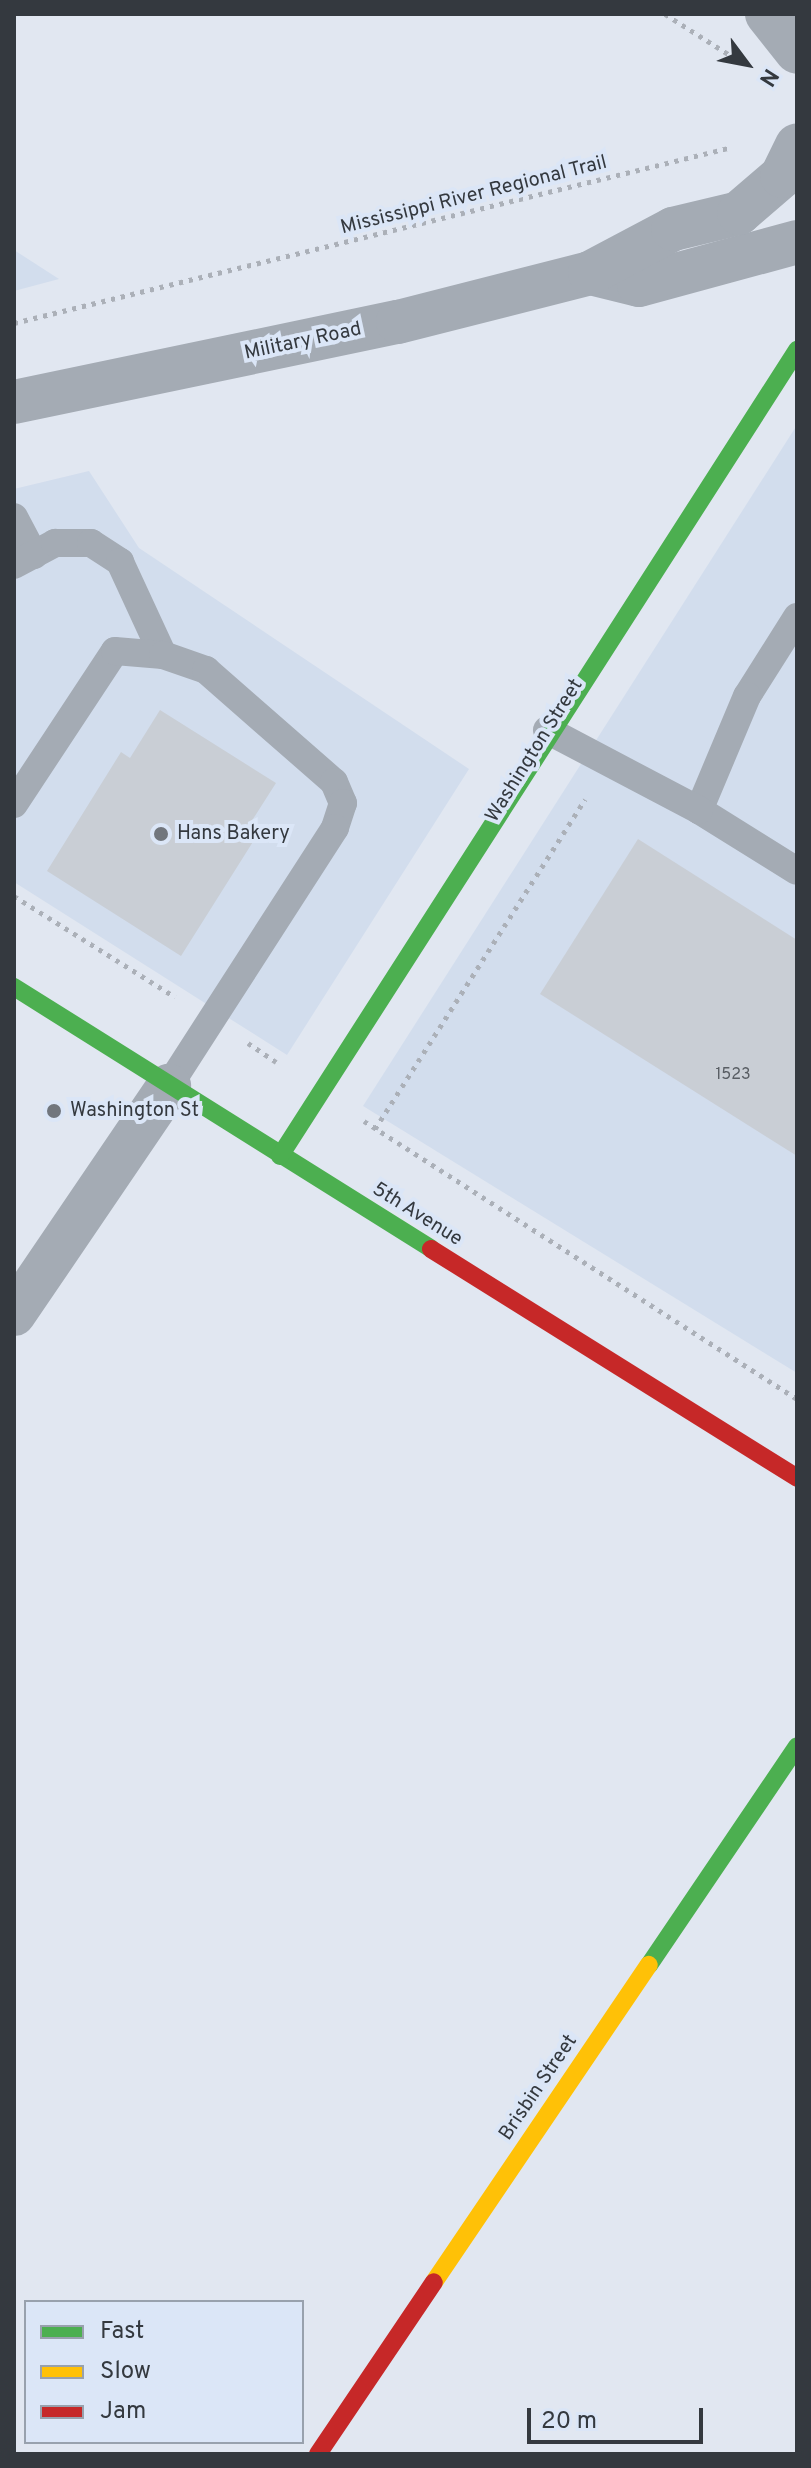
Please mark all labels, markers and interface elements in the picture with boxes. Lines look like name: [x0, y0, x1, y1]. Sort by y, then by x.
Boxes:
north arrow: [707, 24, 787, 104]
text: N: [752, 63, 783, 91]
street label: Mississippi River Regional Trail: [338, 151, 610, 241]
street label: Military Road: [242, 318, 364, 366]
street label: Washington Street: [481, 675, 589, 827]
place label: Hans Bakery: [177, 822, 290, 846]
marker: Hans Bakery: [152, 825, 170, 843]
house number: 1523: [715, 1065, 751, 1085]
place label: Washington St: [70, 1099, 199, 1123]
marker: Washington St: [45, 1102, 63, 1120]
street label: 5th Avenue: [367, 1178, 467, 1252]
street label: Brisbin Street: [495, 2030, 583, 2146]
legend: [24, 2300, 304, 2444]
text: Fast: [100, 2317, 144, 2347]
text: Slow: [100, 2357, 151, 2387]
scale bar: [531, 2392, 707, 2442]
text: Jam: [100, 2397, 146, 2427]
text: 20 m: [541, 2407, 597, 2437]

